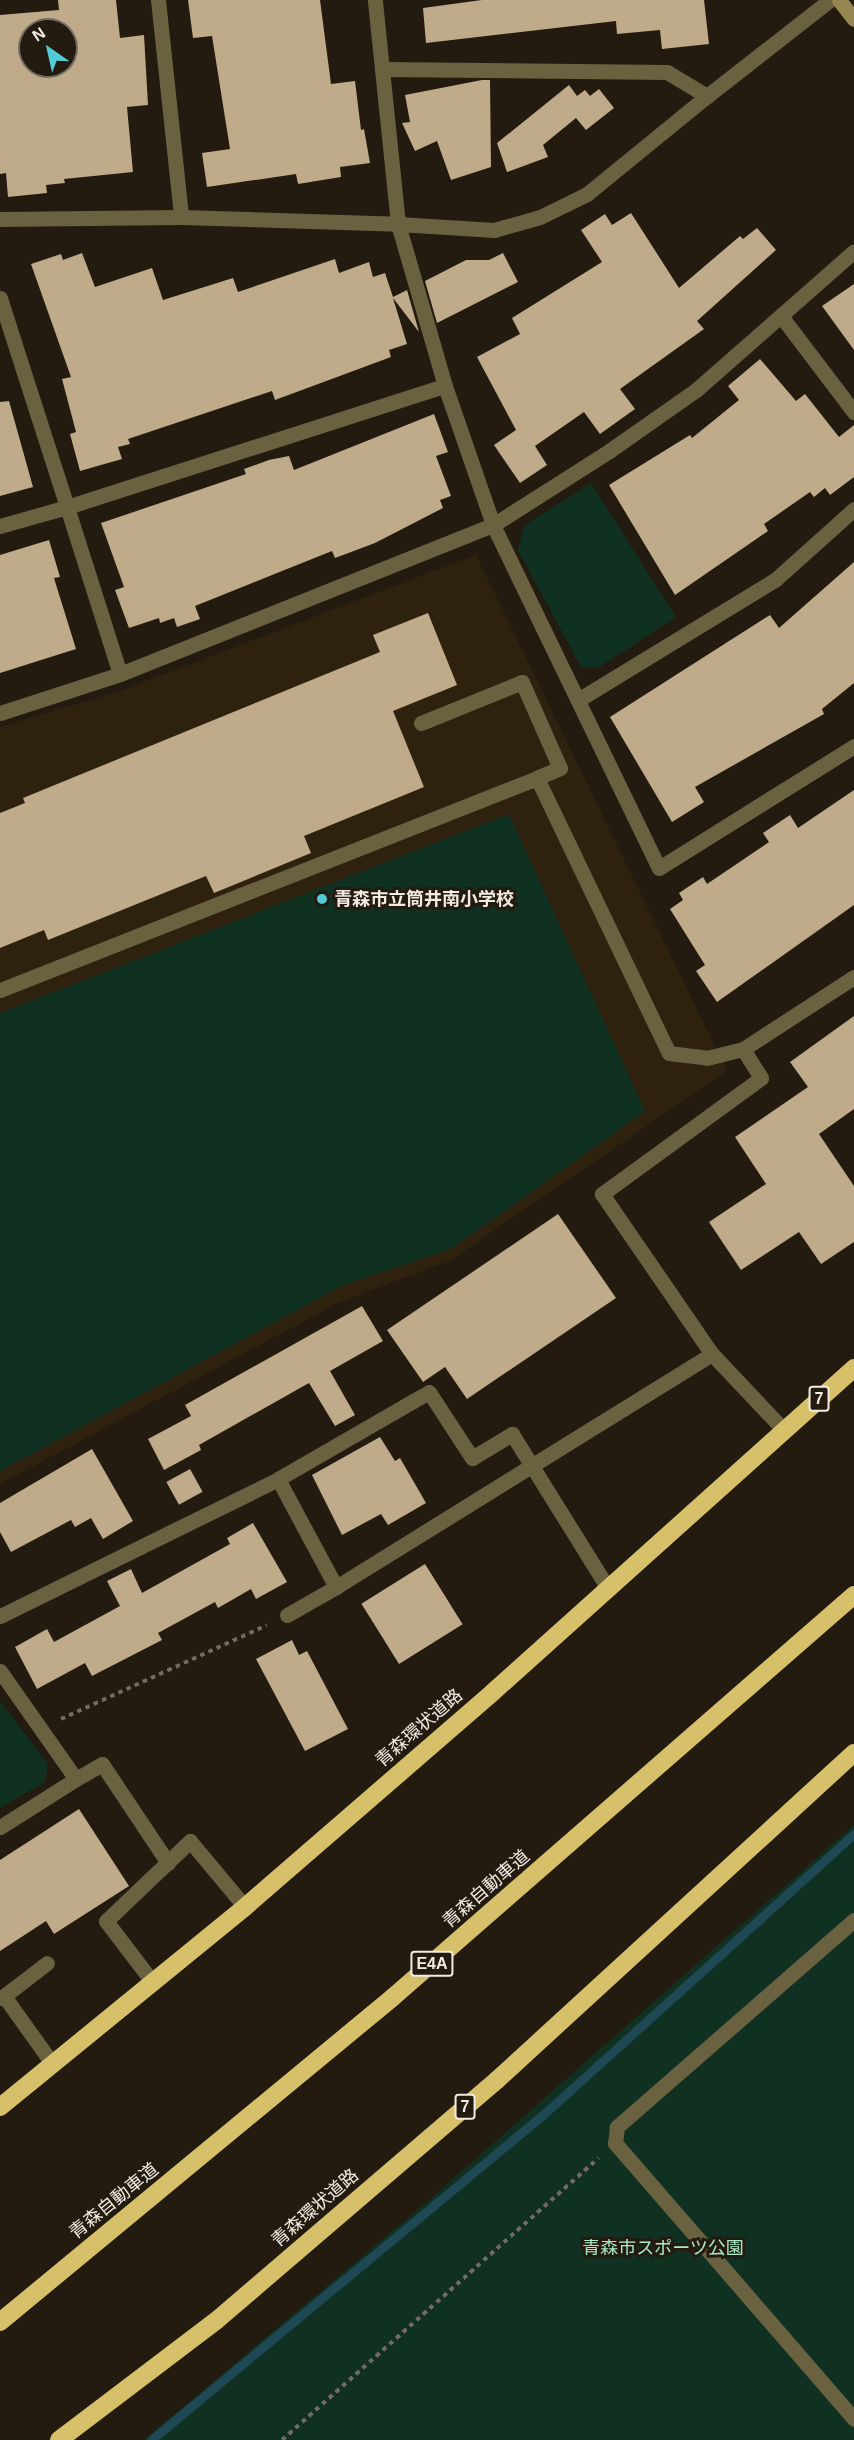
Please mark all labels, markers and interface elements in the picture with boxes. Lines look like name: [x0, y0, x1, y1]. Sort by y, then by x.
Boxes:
north arrow: [18, 18, 78, 78]
text: N: [29, 24, 48, 45]
place label: 青森市立筒井南小学校: [334, 888, 514, 910]
marker: 青森市立筒井南小学校: [315, 892, 329, 906]
road number: 7: [808, 1386, 830, 1412]
street label: 青森環状道路: [371, 1684, 467, 1772]
street label: 青森自動車道: [438, 1845, 534, 1933]
road number: E4A: [410, 1951, 454, 1977]
road number: 7: [454, 2094, 476, 2120]
street label: 青森自動車道: [65, 2159, 163, 2243]
street label: 青森環状道路: [267, 2164, 363, 2252]
park label: 青森市スポーツ公園: [582, 2237, 744, 2259]

